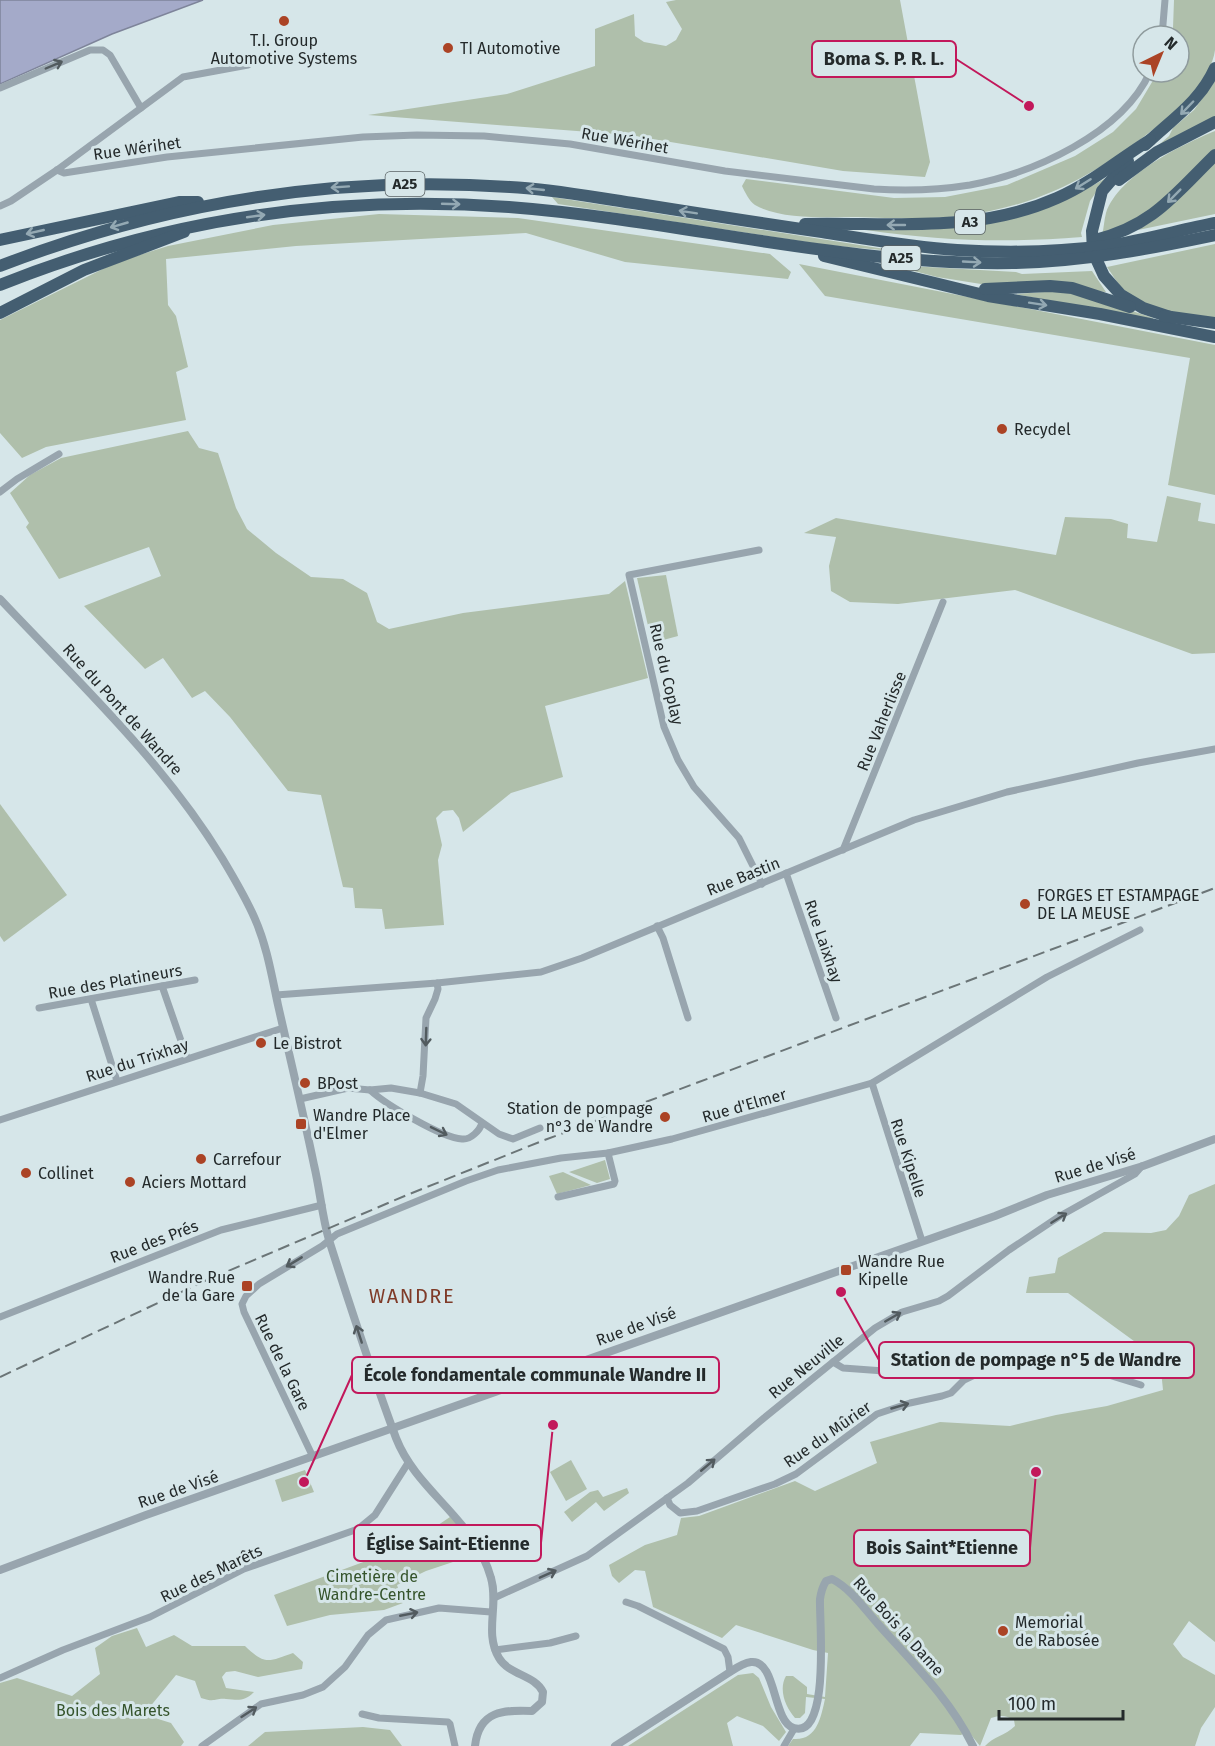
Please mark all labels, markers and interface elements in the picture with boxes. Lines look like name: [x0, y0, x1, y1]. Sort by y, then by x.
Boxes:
marker: T.I. Group Automotive Systems: [277, 14, 291, 28]
north arrow: [1131, 24, 1191, 84]
place label: T.I. Group Automotive Systems: [211, 31, 357, 68]
text: N: [1161, 33, 1181, 54]
place label: TI Automotive: [460, 39, 560, 58]
marker: TI Automotive: [441, 41, 455, 55]
callout: Boma S. P. R. L.: [812, 41, 956, 77]
text: Boma S. P. R. L.: [824, 48, 944, 70]
one-way arrow: [44, 59, 63, 70]
one-way arrow: [1180, 100, 1194, 115]
street label: Rue Wérihet: [580, 123, 670, 158]
street label: Rue Wérihet: [92, 133, 182, 164]
road number: A25: [386, 172, 424, 196]
one-way arrow: [1075, 178, 1092, 190]
one-way arrow: [331, 181, 351, 192]
one-way arrow: [525, 183, 545, 194]
one-way arrow: [1166, 189, 1181, 204]
one-way arrow: [440, 199, 460, 210]
one-way arrow: [679, 206, 699, 217]
one-way arrow: [246, 210, 266, 221]
road number: A3: [955, 210, 985, 234]
one-way arrow: [886, 219, 906, 231]
one-way arrow: [110, 220, 129, 231]
one-way arrow: [26, 226, 45, 238]
road number: A25: [882, 246, 920, 270]
one-way arrow: [961, 257, 981, 268]
one-way arrow: [1028, 298, 1047, 309]
place label: Recydel: [1014, 420, 1071, 439]
marker: Recydel: [995, 422, 1009, 436]
street label: Rue du Coplay: [646, 622, 687, 727]
street label: Rue du Pont de Wandre: [59, 640, 187, 779]
street label: Rue Vaherlisse: [853, 669, 910, 774]
street label: Rue Bastin: [704, 853, 783, 900]
place label: FORGES ET ESTAMPAGE DE LA MEUSE: [1037, 886, 1200, 923]
street label: Rue Laixhay: [800, 897, 847, 985]
marker: FORGES ET ESTAMPAGE DE LA MEUSE: [1018, 897, 1032, 911]
street label: Rue des Platineurs: [47, 960, 183, 1003]
one-way arrow: [420, 1027, 431, 1047]
place label: Le Bistrot: [273, 1034, 342, 1053]
street label: Rue du Trixhay: [83, 1035, 191, 1086]
marker: Le Bistrot: [254, 1036, 268, 1050]
place label: BPost: [317, 1074, 358, 1093]
marker: BPost: [298, 1076, 312, 1090]
street label: Rue d'Elmer: [700, 1084, 789, 1127]
place label: Station de pompage n°3 de Wandre: [507, 1099, 653, 1136]
place label: Wandre Place d'Elmer: [313, 1106, 411, 1143]
marker: Station de pompage n°3 de Wandre: [658, 1110, 672, 1124]
street label: Rue Kipelle: [887, 1116, 930, 1200]
marker: Wandre Place d'Elmer: [294, 1117, 308, 1131]
one-way arrow: [429, 1125, 447, 1137]
street label: Rue de Visé: [1052, 1144, 1138, 1187]
place label: Carrefour: [213, 1150, 282, 1169]
marker: Carrefour: [194, 1152, 208, 1166]
place label: Collinet: [38, 1164, 94, 1183]
marker: Collinet: [19, 1166, 33, 1180]
place label: Aciers Mottard: [142, 1173, 247, 1192]
marker: Aciers Mottard: [123, 1175, 137, 1189]
one-way arrow: [1050, 1211, 1067, 1223]
street label: Rue des Prés: [107, 1216, 201, 1267]
place label: Wandre Rue Kipelle: [858, 1252, 945, 1289]
one-way arrow: [286, 1257, 303, 1269]
marker: Wandre Rue Kipelle: [839, 1263, 853, 1277]
place label: Wandre Rue de la Gare: [148, 1268, 235, 1305]
marker: Wandre Rue de la Gare: [240, 1279, 254, 1293]
district label: WANDRE: [369, 1284, 455, 1308]
street label: Rue de Visé: [593, 1303, 679, 1350]
street label: Rue de la Gare: [251, 1311, 314, 1414]
one-way arrow: [884, 1311, 901, 1323]
one-way arrow: [353, 1325, 364, 1344]
street label: Rue Neuville: [765, 1330, 848, 1403]
callout: Station de pompage n°5 de Wandre: [879, 1342, 1194, 1378]
text: Station de pompage n°5 de Wandre: [891, 1349, 1181, 1371]
callout: École fondamentale communale Wandre II: [352, 1357, 719, 1393]
text: École fondamentale communale Wandre II: [364, 1363, 706, 1386]
street label: Rue du Mûrier: [780, 1397, 875, 1472]
one-way arrow: [890, 1400, 909, 1411]
one-way arrow: [700, 1459, 716, 1472]
street label: Rue de Visé: [135, 1467, 221, 1512]
callout: Église Saint-Etienne: [354, 1525, 541, 1561]
callout: Bois Saint*Etienne: [854, 1530, 1030, 1566]
text: Église Saint-Etienne: [366, 1532, 530, 1555]
text: Bois Saint*Etienne: [866, 1537, 1018, 1559]
street label: Rue des Marêts: [157, 1541, 265, 1606]
park label: Cimetière de Wandre-Centre: [318, 1567, 426, 1604]
one-way arrow: [538, 1568, 556, 1580]
street label: Rue Bois la Dame: [849, 1573, 948, 1680]
one-way arrow: [399, 1608, 418, 1619]
place label: Memorial de Rabosée: [1015, 1613, 1100, 1650]
marker: Memorial de Rabosée: [996, 1624, 1010, 1638]
scale bar: [999, 1683, 1124, 1721]
text: 100 m: [1008, 1693, 1056, 1715]
park label: Bois des Marets: [56, 1701, 170, 1720]
one-way arrow: [241, 1706, 258, 1719]

